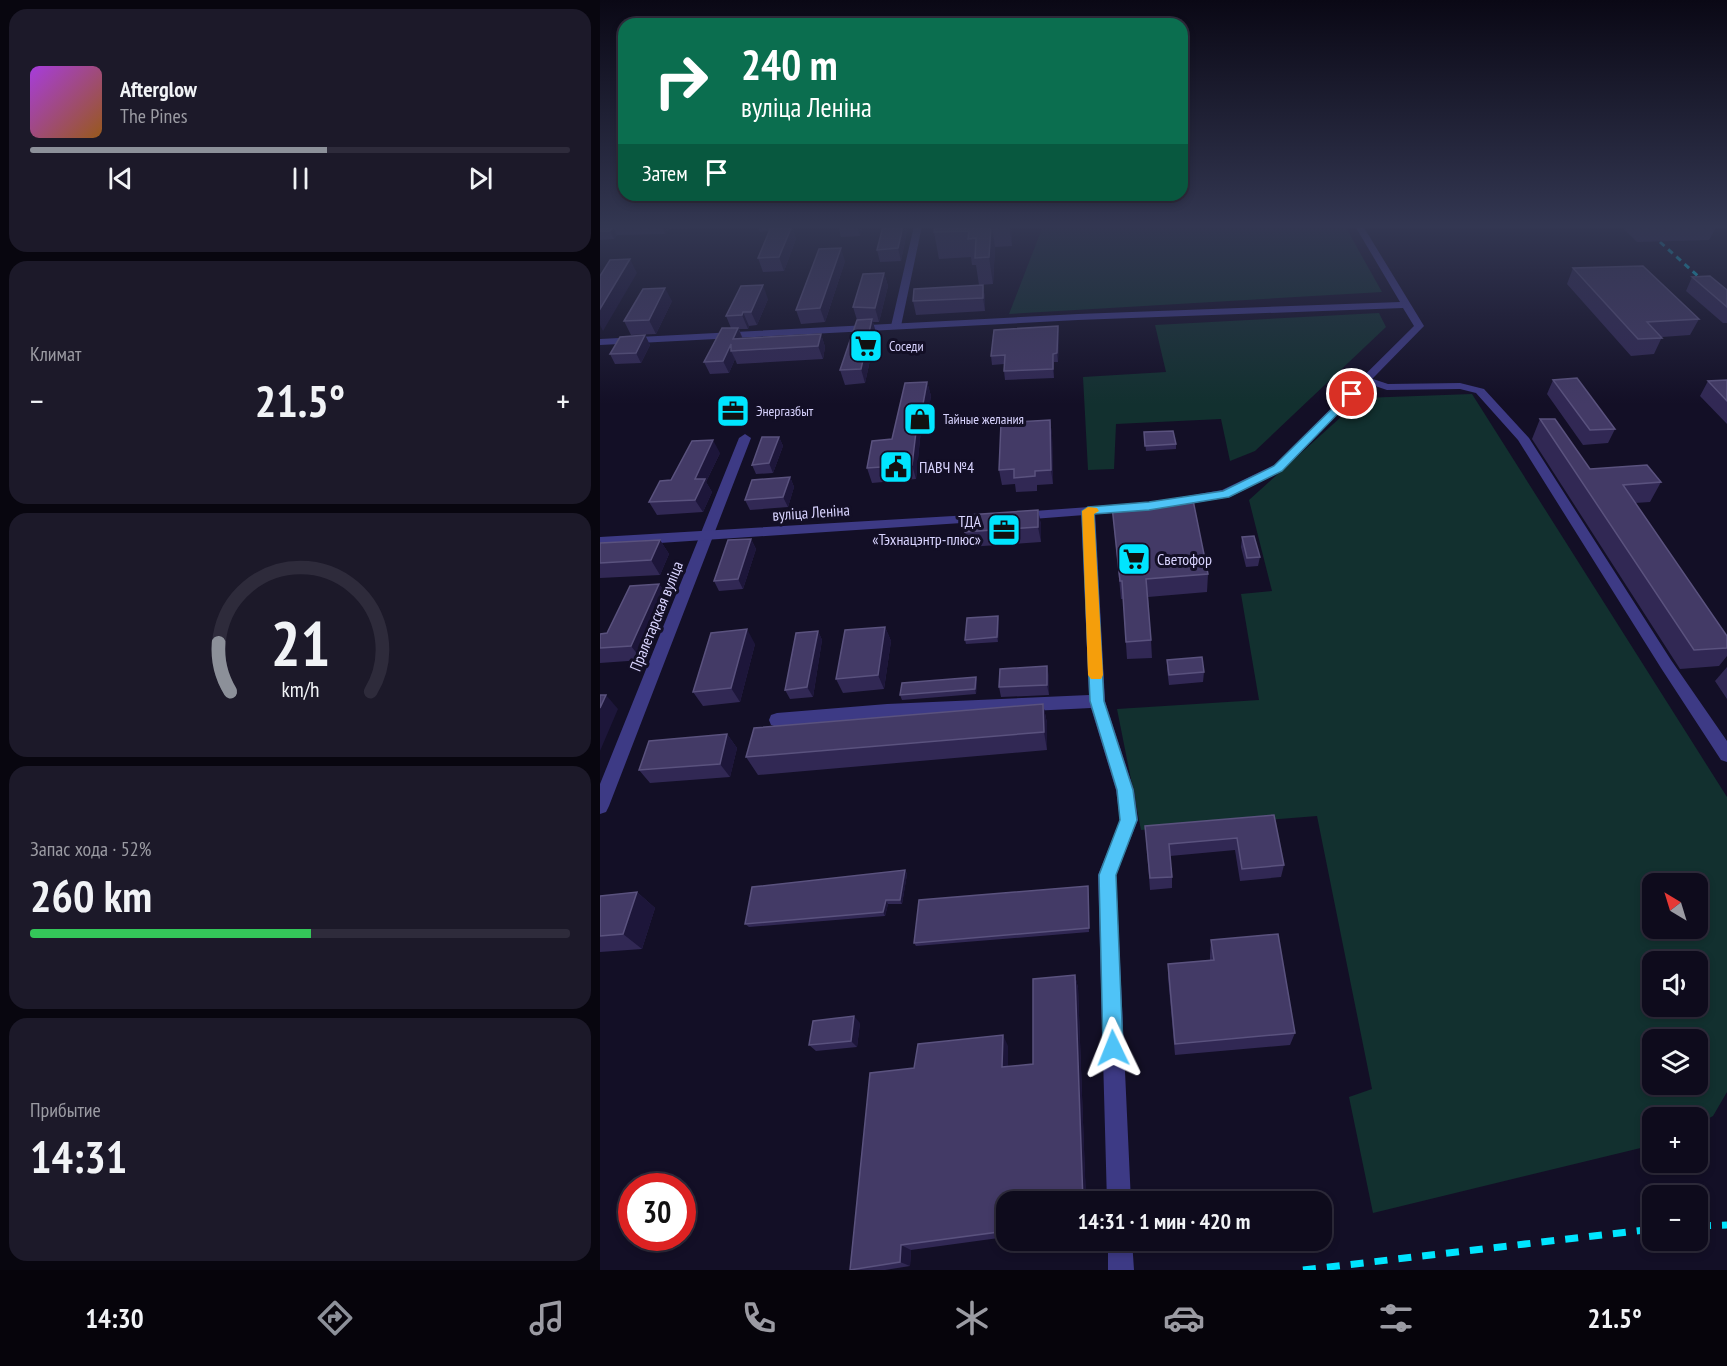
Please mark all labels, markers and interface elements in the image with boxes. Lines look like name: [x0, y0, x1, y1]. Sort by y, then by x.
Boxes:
text: 240 m: [741, 37, 838, 92]
icon: right: [642, 42, 720, 120]
text: Afterglow: [120, 75, 197, 103]
text: вуліца Леніна: [741, 90, 872, 124]
text: The Pines: [120, 103, 187, 129]
icon: arrive: [700, 156, 733, 189]
text: Затем: [642, 159, 688, 187]
icon: previous: [104, 162, 137, 195]
icon: pause: [284, 162, 317, 195]
icon: next: [464, 162, 497, 195]
supermarket icon: Соседи: [848, 328, 884, 364]
place label: Соседи: [889, 337, 924, 355]
text: Климат: [30, 341, 81, 367]
pin: [1326, 368, 1377, 419]
text: 21.5°: [255, 371, 345, 429]
icon: arrive: [1335, 377, 1368, 410]
text: −: [30, 379, 44, 422]
text: +: [556, 379, 570, 422]
office icon: Энергазбыт: [715, 393, 751, 429]
shop icon: Тайные желания: [902, 401, 938, 437]
place label: Энергазбыт: [756, 402, 814, 420]
place label: Тайные желания: [943, 410, 1024, 428]
public building icon: ПАВЧ №4: [878, 449, 914, 485]
place label: ПАВЧ №4: [919, 457, 974, 477]
street label: вуліца Леніна: [772, 499, 850, 525]
place label: ТДА «Тэхнацэнтр-плюс»: [872, 511, 981, 549]
office icon: ТДА «Тэхнацэнтр-плюс»: [986, 512, 1022, 548]
supermarket icon: Светофор: [1116, 541, 1152, 577]
place label: Светофор: [1157, 549, 1212, 569]
street label: Пралетарская вуліца: [625, 558, 687, 674]
text: 21: [270, 602, 330, 683]
text: km/h: [281, 675, 319, 703]
text: Запас хода · 52%: [30, 836, 151, 862]
text: 260 km: [30, 866, 152, 924]
north arrow: [1642, 873, 1708, 939]
map controls: [1642, 873, 1708, 1251]
button: sound: [1642, 951, 1708, 1017]
position arrow: [1081, 1016, 1145, 1080]
button: layers: [1642, 1029, 1708, 1095]
text: Прибытие: [30, 1097, 101, 1123]
button: +: [1642, 1107, 1708, 1173]
text: 14:31: [30, 1127, 127, 1185]
speed limit sign: 30: [618, 1173, 696, 1251]
button: −: [1642, 1185, 1708, 1251]
text: 14:31 · 1 мин · 420 m: [1078, 1207, 1250, 1235]
icon: directions: [314, 1297, 356, 1339]
icon: music: [526, 1297, 568, 1339]
icon: phone: [738, 1297, 780, 1339]
icon: climate: [951, 1297, 993, 1339]
icon: car: [1163, 1297, 1205, 1339]
icon: filters: [1375, 1297, 1417, 1339]
text: 14:30: [85, 1301, 144, 1335]
text: 21.5°: [1588, 1301, 1642, 1335]

